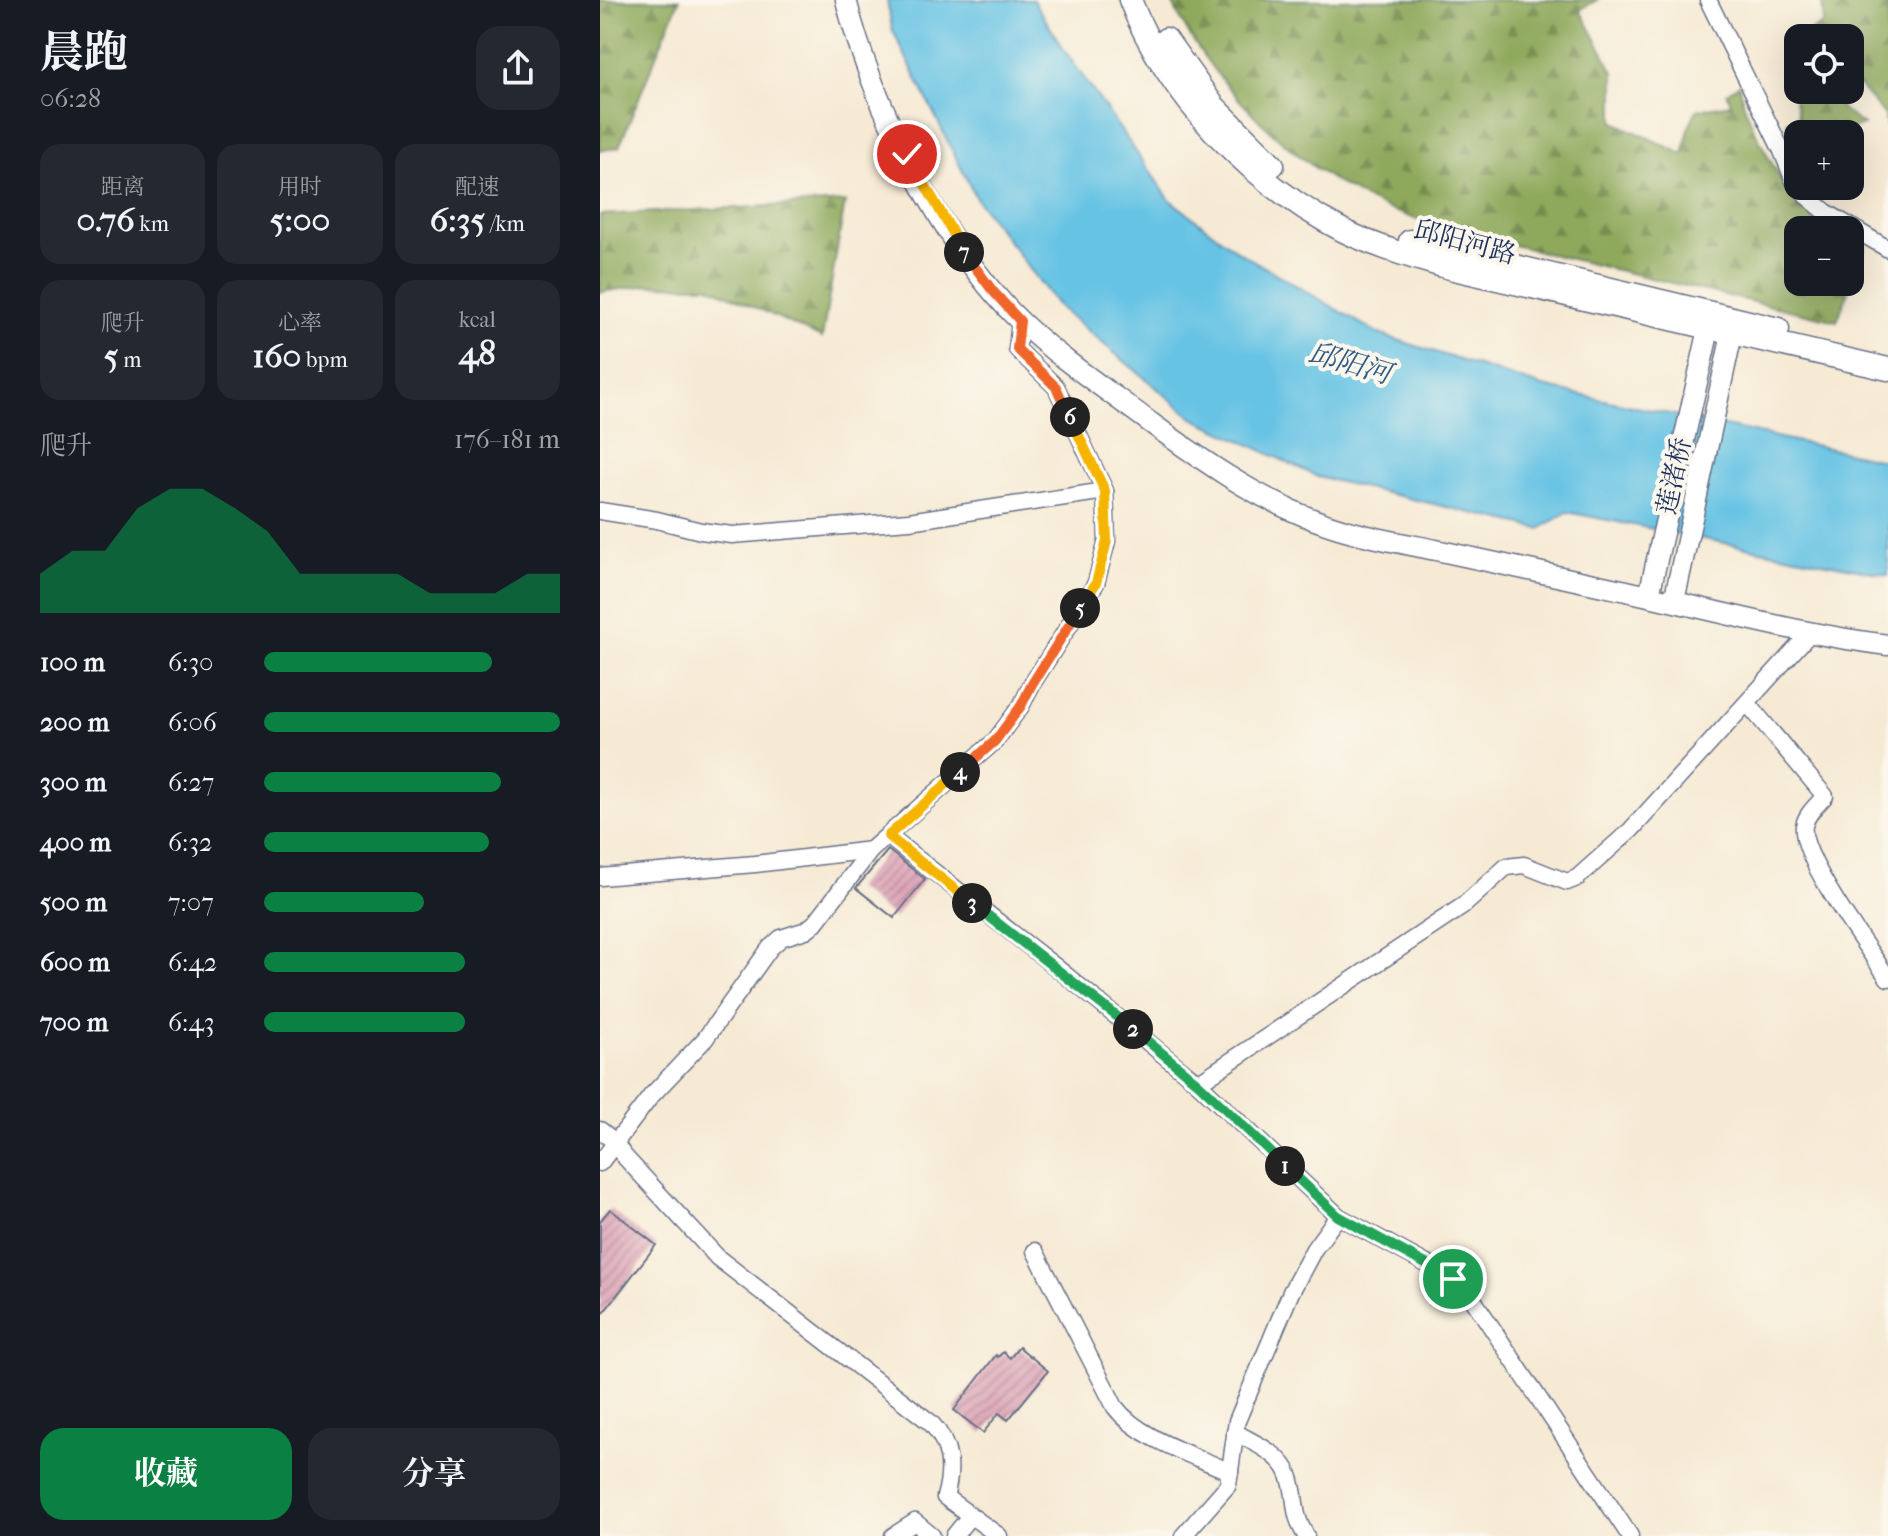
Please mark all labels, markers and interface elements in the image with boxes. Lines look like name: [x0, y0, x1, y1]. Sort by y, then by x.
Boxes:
map controls: [1784, 24, 1864, 296]
button: locate: [1784, 24, 1864, 104]
button: share: [476, 26, 560, 110]
text: 晨跑: [40, 27, 128, 78]
text: 06:28: [40, 83, 101, 114]
pin: [873, 120, 941, 188]
button: +: [1784, 120, 1864, 200]
icon: check: [885, 132, 929, 176]
text: 距离: [101, 174, 145, 200]
text: 用时: [278, 174, 322, 200]
text: 配速: [455, 174, 499, 200]
text: 0.76: [76, 200, 135, 240]
text: 5:00: [270, 200, 330, 240]
text: 6:35: [430, 200, 485, 240]
text: km: [135, 211, 169, 237]
text: /km: [485, 211, 525, 237]
street label: 邱阳河路: [1411, 214, 1519, 270]
button: −: [1784, 216, 1864, 296]
pin: 7: [944, 232, 984, 272]
text: 7: [959, 239, 969, 265]
text: kcal: [459, 307, 496, 333]
text: 爬升: [101, 310, 145, 336]
text: 心率: [278, 310, 322, 336]
text: 48: [459, 333, 496, 373]
text: 5: [104, 336, 119, 376]
text: 160: [252, 336, 301, 376]
water label: 邱阳河: [1305, 336, 1400, 392]
text: m: [119, 347, 142, 373]
text: bpm: [301, 347, 348, 373]
pin: 6: [1050, 397, 1090, 437]
text: 6: [1064, 404, 1076, 430]
text: 176–181 m: [454, 424, 560, 455]
text: 爬升: [40, 430, 92, 461]
street label: 莲渚桥: [1651, 435, 1697, 517]
pin: 5: [1060, 588, 1100, 628]
text: 5: [1075, 595, 1085, 621]
text: 100 m: [40, 647, 105, 678]
text: 6:30: [168, 647, 213, 678]
text: 200 m: [40, 707, 109, 738]
text: 6:06: [168, 707, 217, 738]
pin: 4: [940, 752, 980, 792]
text: 4: [954, 759, 967, 785]
text: 300 m: [40, 767, 107, 798]
text: 6:27: [168, 767, 214, 798]
text: 400 m: [40, 827, 111, 858]
text: 6:32: [168, 827, 212, 858]
pin: 3: [952, 883, 992, 923]
text: 500 m: [40, 887, 107, 918]
text: 7:07: [168, 887, 214, 918]
text: 3: [967, 890, 977, 916]
text: 600 m: [40, 947, 110, 978]
text: 6:42: [168, 947, 217, 978]
text: 700 m: [40, 1007, 108, 1038]
text: 6:43: [168, 1007, 214, 1038]
pin: 2: [1113, 1009, 1153, 1049]
text: 2: [1127, 1016, 1139, 1042]
pin: 1: [1265, 1146, 1305, 1186]
text: 1: [1281, 1153, 1289, 1179]
pin: [1419, 1245, 1487, 1313]
icon: arrive: [1431, 1257, 1475, 1301]
button: 收藏: [40, 1428, 292, 1520]
button: 分享: [308, 1428, 560, 1520]

